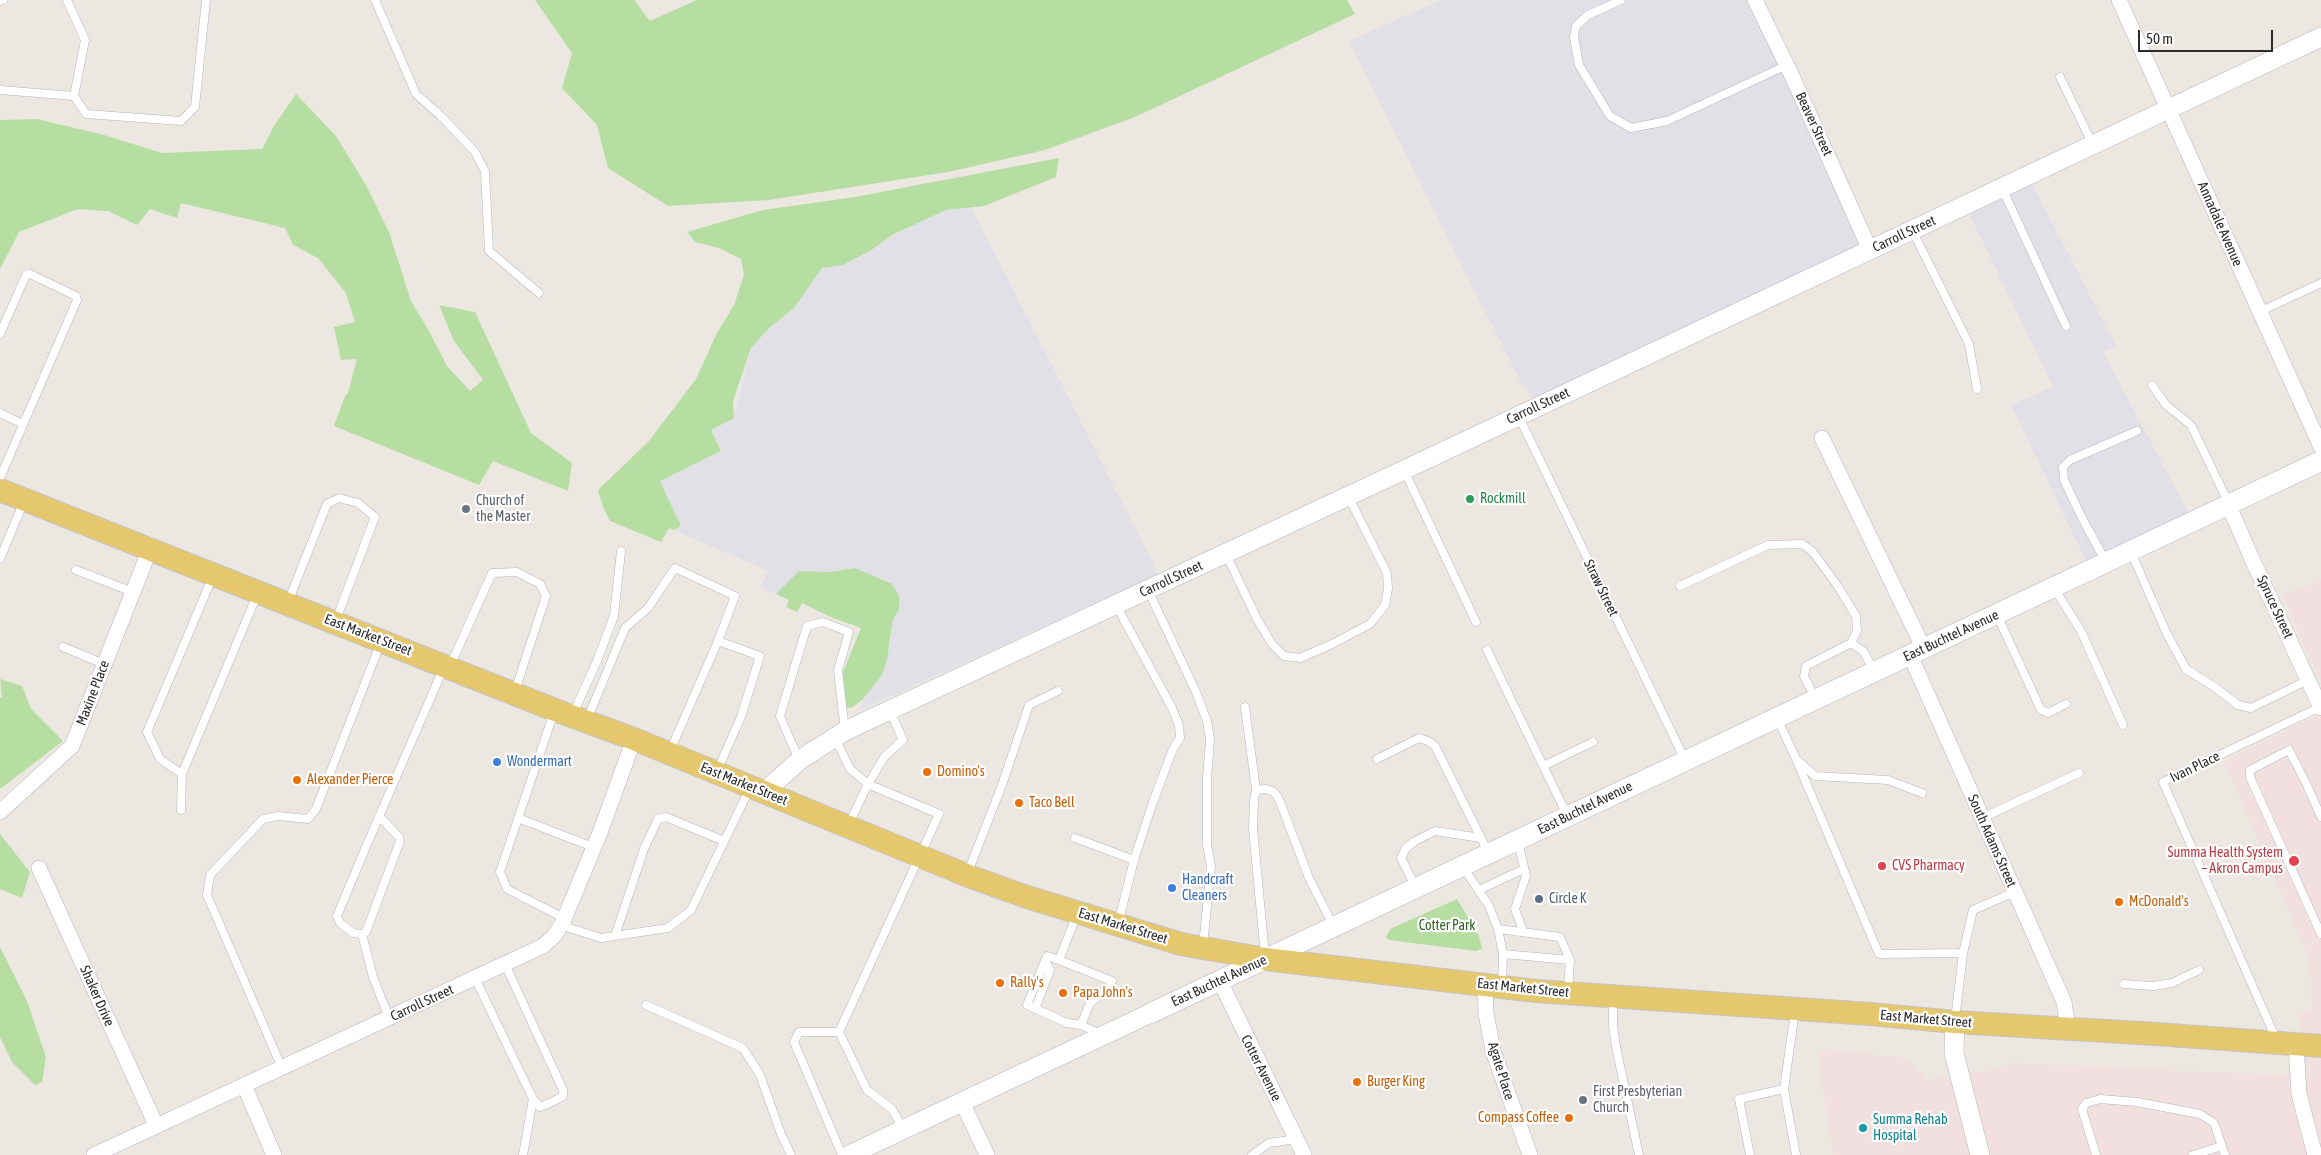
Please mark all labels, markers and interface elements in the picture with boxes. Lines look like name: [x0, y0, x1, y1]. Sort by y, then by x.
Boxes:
scale bar: [2141, 20, 2276, 52]
text: 50 m: [2146, 30, 2173, 47]
street label: Beaver Street: [1792, 90, 1836, 158]
street label: Annadale Avenue: [2194, 179, 2246, 269]
street label: Carroll Street: [1870, 212, 1938, 256]
street label: Carroll Street: [1504, 384, 1572, 428]
place label: Rockmill: [1480, 491, 1526, 507]
place label: Church of the Master: [476, 493, 530, 526]
marker: Rockmill: [1464, 493, 1476, 505]
marker: Church of the Master: [460, 503, 472, 515]
street label: Carroll Street: [1137, 557, 1205, 601]
street label: Straw Street: [1580, 557, 1622, 619]
street label: Spruce Street: [2253, 573, 2297, 641]
street label: East Buchtel Avenue: [1901, 607, 2001, 665]
street label: East Market Street: [322, 611, 414, 659]
street label: Maxine Place: [73, 658, 113, 728]
street label: Ivan Place: [2167, 748, 2223, 786]
place label: Wondermart: [507, 754, 572, 770]
marker: Wondermart: [491, 756, 503, 768]
street label: East Market Street: [698, 759, 790, 809]
place label: Domino's: [937, 764, 985, 780]
marker: Domino's: [921, 766, 933, 778]
place label: Alexander Pierce: [307, 772, 393, 788]
marker: Alexander Pierce: [291, 774, 303, 786]
street label: East Buchtel Avenue: [1535, 778, 1635, 838]
street label: South Adams Street: [1964, 792, 2020, 890]
place label: Taco Bell: [1029, 795, 1075, 811]
marker: Taco Bell: [1013, 797, 1025, 809]
place label: Summa Health System – Akron Campus: [2168, 845, 2283, 878]
marker: Summa Health System – Akron Campus: [2287, 854, 2301, 868]
place label: CVS Pharmacy: [1892, 858, 1965, 874]
marker: CVS Pharmacy: [1876, 860, 1888, 872]
place label: Handcraft Cleaners: [1182, 872, 1234, 904]
marker: Handcraft Cleaners: [1166, 882, 1178, 894]
place label: Circle K: [1549, 891, 1587, 907]
marker: Circle K: [1533, 893, 1545, 905]
place label: McDonald's: [2129, 894, 2189, 910]
marker: McDonald's: [2113, 896, 2125, 908]
street label: East Market Street: [1076, 904, 1170, 948]
park label: Cotter Park: [1419, 918, 1475, 934]
street label: East Buchtel Avenue: [1169, 952, 1269, 1010]
street label: Shaker Drive: [76, 963, 118, 1029]
place label: Rally's: [1010, 975, 1044, 991]
street label: East Market Street: [1476, 975, 1570, 1001]
marker: Rally's: [994, 977, 1006, 989]
street label: Carroll Street: [388, 981, 456, 1025]
place label: Papa John's: [1073, 985, 1133, 1001]
marker: Papa John's: [1057, 987, 1069, 999]
street label: East Market Street: [1879, 1007, 1973, 1031]
street label: Cotter Avenue: [1237, 1032, 1285, 1104]
street label: Agate Place: [1484, 1040, 1518, 1102]
place label: Burger King: [1367, 1074, 1425, 1090]
marker: Burger King: [1351, 1076, 1363, 1088]
place label: First Presbyterian Church: [1593, 1084, 1682, 1116]
marker: First Presbyterian Church: [1577, 1094, 1589, 1106]
place label: Compass Coffee: [1478, 1110, 1559, 1126]
marker: Compass Coffee: [1563, 1112, 1575, 1124]
place label: Summa Rehab Hospital: [1873, 1112, 1948, 1144]
marker: Summa Rehab Hospital: [1857, 1122, 1869, 1134]

